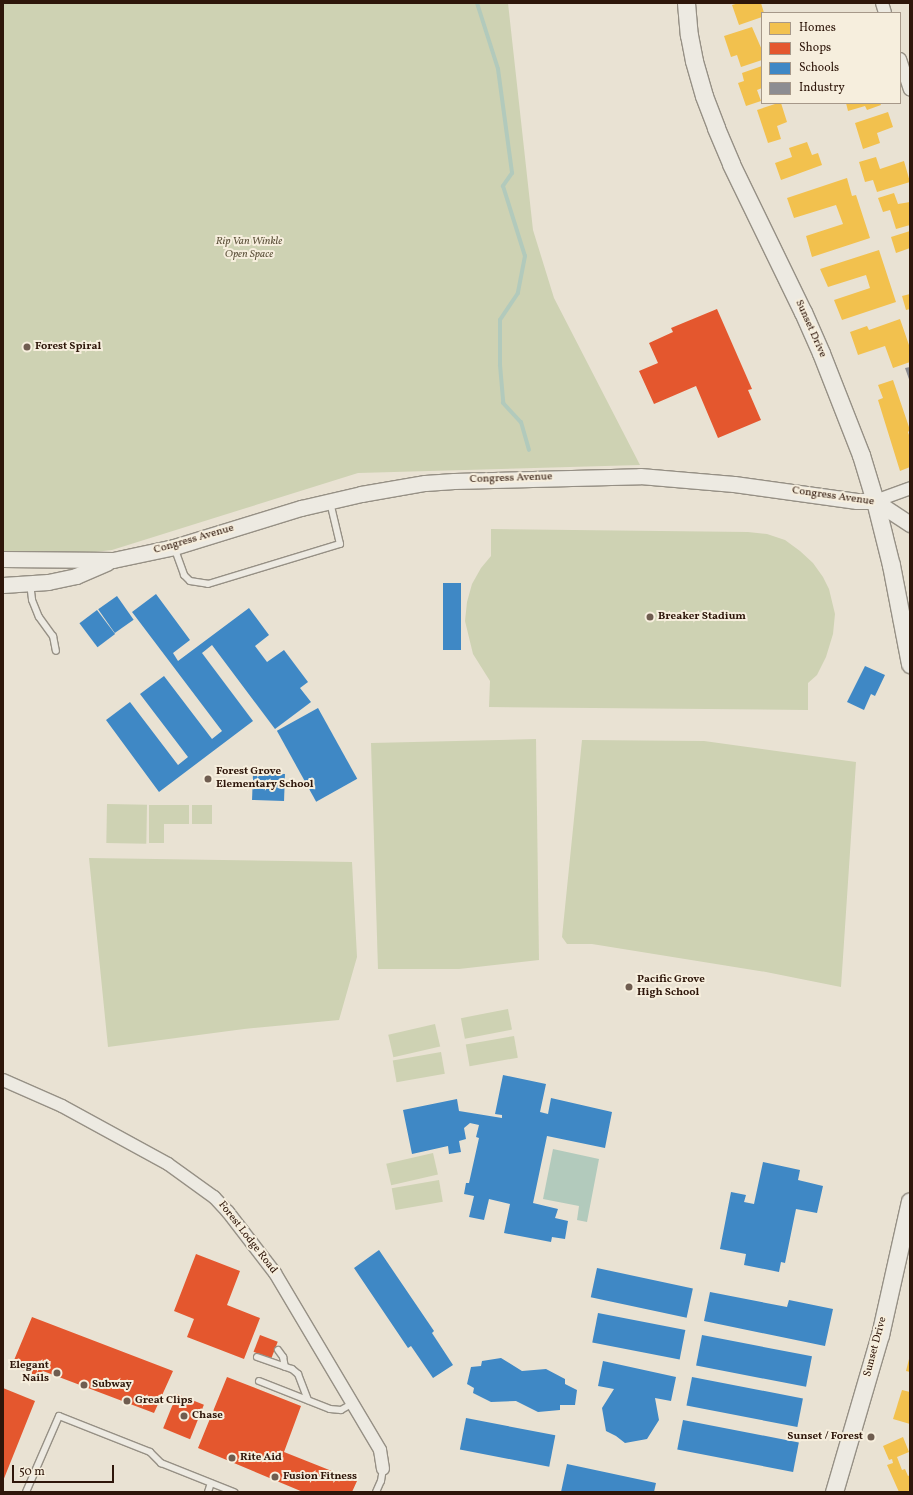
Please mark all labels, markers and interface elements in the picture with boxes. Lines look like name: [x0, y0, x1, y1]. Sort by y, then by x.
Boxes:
legend: [761, 12, 901, 104]
text: Homes: [799, 20, 836, 36]
text: Shops: [799, 40, 831, 56]
text: Schools: [799, 60, 839, 76]
text: Industry: [799, 80, 845, 96]
park label: Rip Van Winkle Open Space: [216, 236, 282, 262]
street label: Sunset Drive: [791, 298, 829, 360]
place label: Forest Spiral: [35, 340, 101, 354]
marker: Forest Spiral: [22, 342, 32, 352]
street label: Congress Avenue: [469, 471, 553, 487]
street label: Congress Avenue: [791, 485, 875, 509]
street label: Congress Avenue: [152, 522, 236, 558]
place label: Breaker Stadium: [658, 610, 746, 624]
marker: Breaker Stadium: [645, 612, 655, 622]
place label: Forest Grove Elementary School: [216, 766, 314, 792]
marker: Forest Grove Elementary School: [203, 774, 213, 784]
place label: Pacific Grove High School: [637, 974, 705, 1000]
marker: Pacific Grove High School: [624, 982, 634, 992]
street label: Forest Lodge Road: [215, 1199, 279, 1277]
street label: Sunset Drive: [862, 1315, 890, 1379]
place label: Elegant Nails: [9, 1360, 49, 1386]
marker: Elegant Nails: [52, 1368, 62, 1378]
place label: Subway: [92, 1378, 132, 1392]
marker: Subway: [79, 1380, 89, 1390]
place label: Great Clips: [135, 1394, 193, 1408]
marker: Great Clips: [122, 1396, 132, 1406]
place label: Chase: [192, 1409, 223, 1423]
marker: Chase: [179, 1411, 189, 1421]
place label: Sunset / Forest: [787, 1430, 863, 1444]
marker: Sunset / Forest: [866, 1432, 876, 1442]
place label: Rite Aid: [240, 1451, 282, 1465]
marker: Rite Aid: [227, 1453, 237, 1463]
scale bar: [14, 1457, 116, 1483]
text: 50 m: [19, 1464, 45, 1480]
place label: Fusion Fitness: [283, 1470, 357, 1484]
marker: Fusion Fitness: [270, 1472, 280, 1482]

